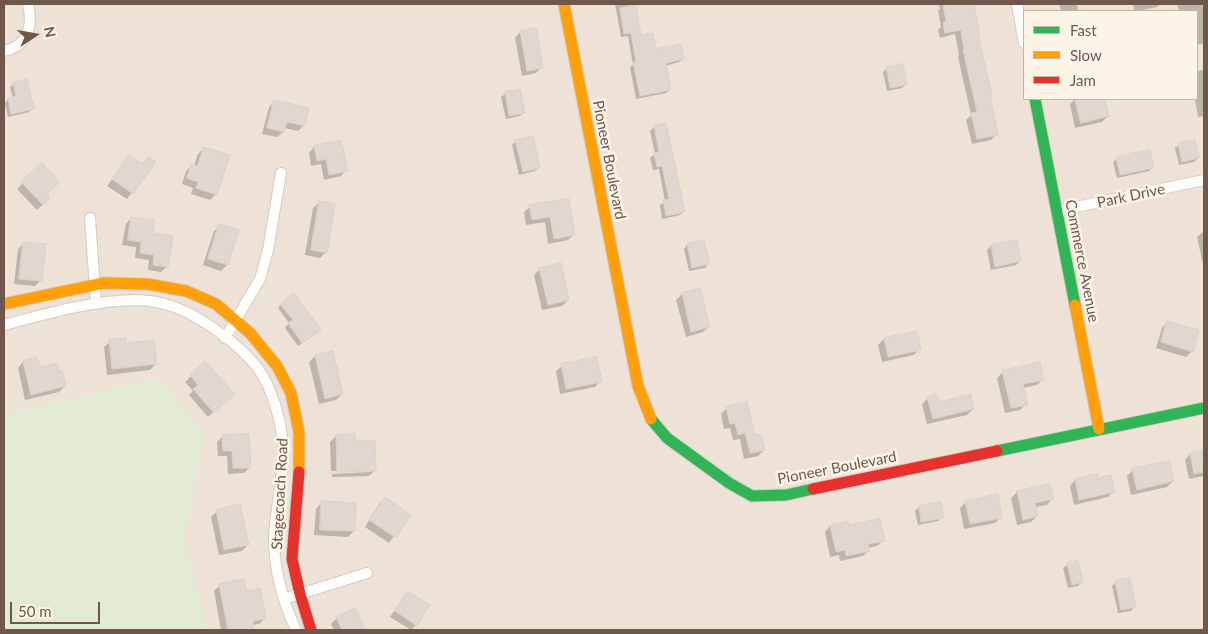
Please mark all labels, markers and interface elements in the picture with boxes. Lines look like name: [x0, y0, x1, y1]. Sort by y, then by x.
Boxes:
north arrow: [10, 10, 60, 60]
legend: [1023, 10, 1198, 100]
text: Fast: [1070, 21, 1097, 39]
text: N: [41, 25, 60, 39]
text: Slow: [1070, 46, 1102, 64]
text: Jam: [1070, 71, 1096, 89]
street label: Pioneer Boulevard: [589, 99, 629, 221]
street label: Park Drive: [1095, 180, 1167, 212]
street label: Commerce Avenue: [1061, 198, 1103, 324]
street label: Stagecoach Road: [268, 438, 292, 550]
street label: Pioneer Boulevard: [776, 448, 898, 488]
scale bar: [12, 592, 102, 624]
text: 50 m: [18, 602, 52, 620]

